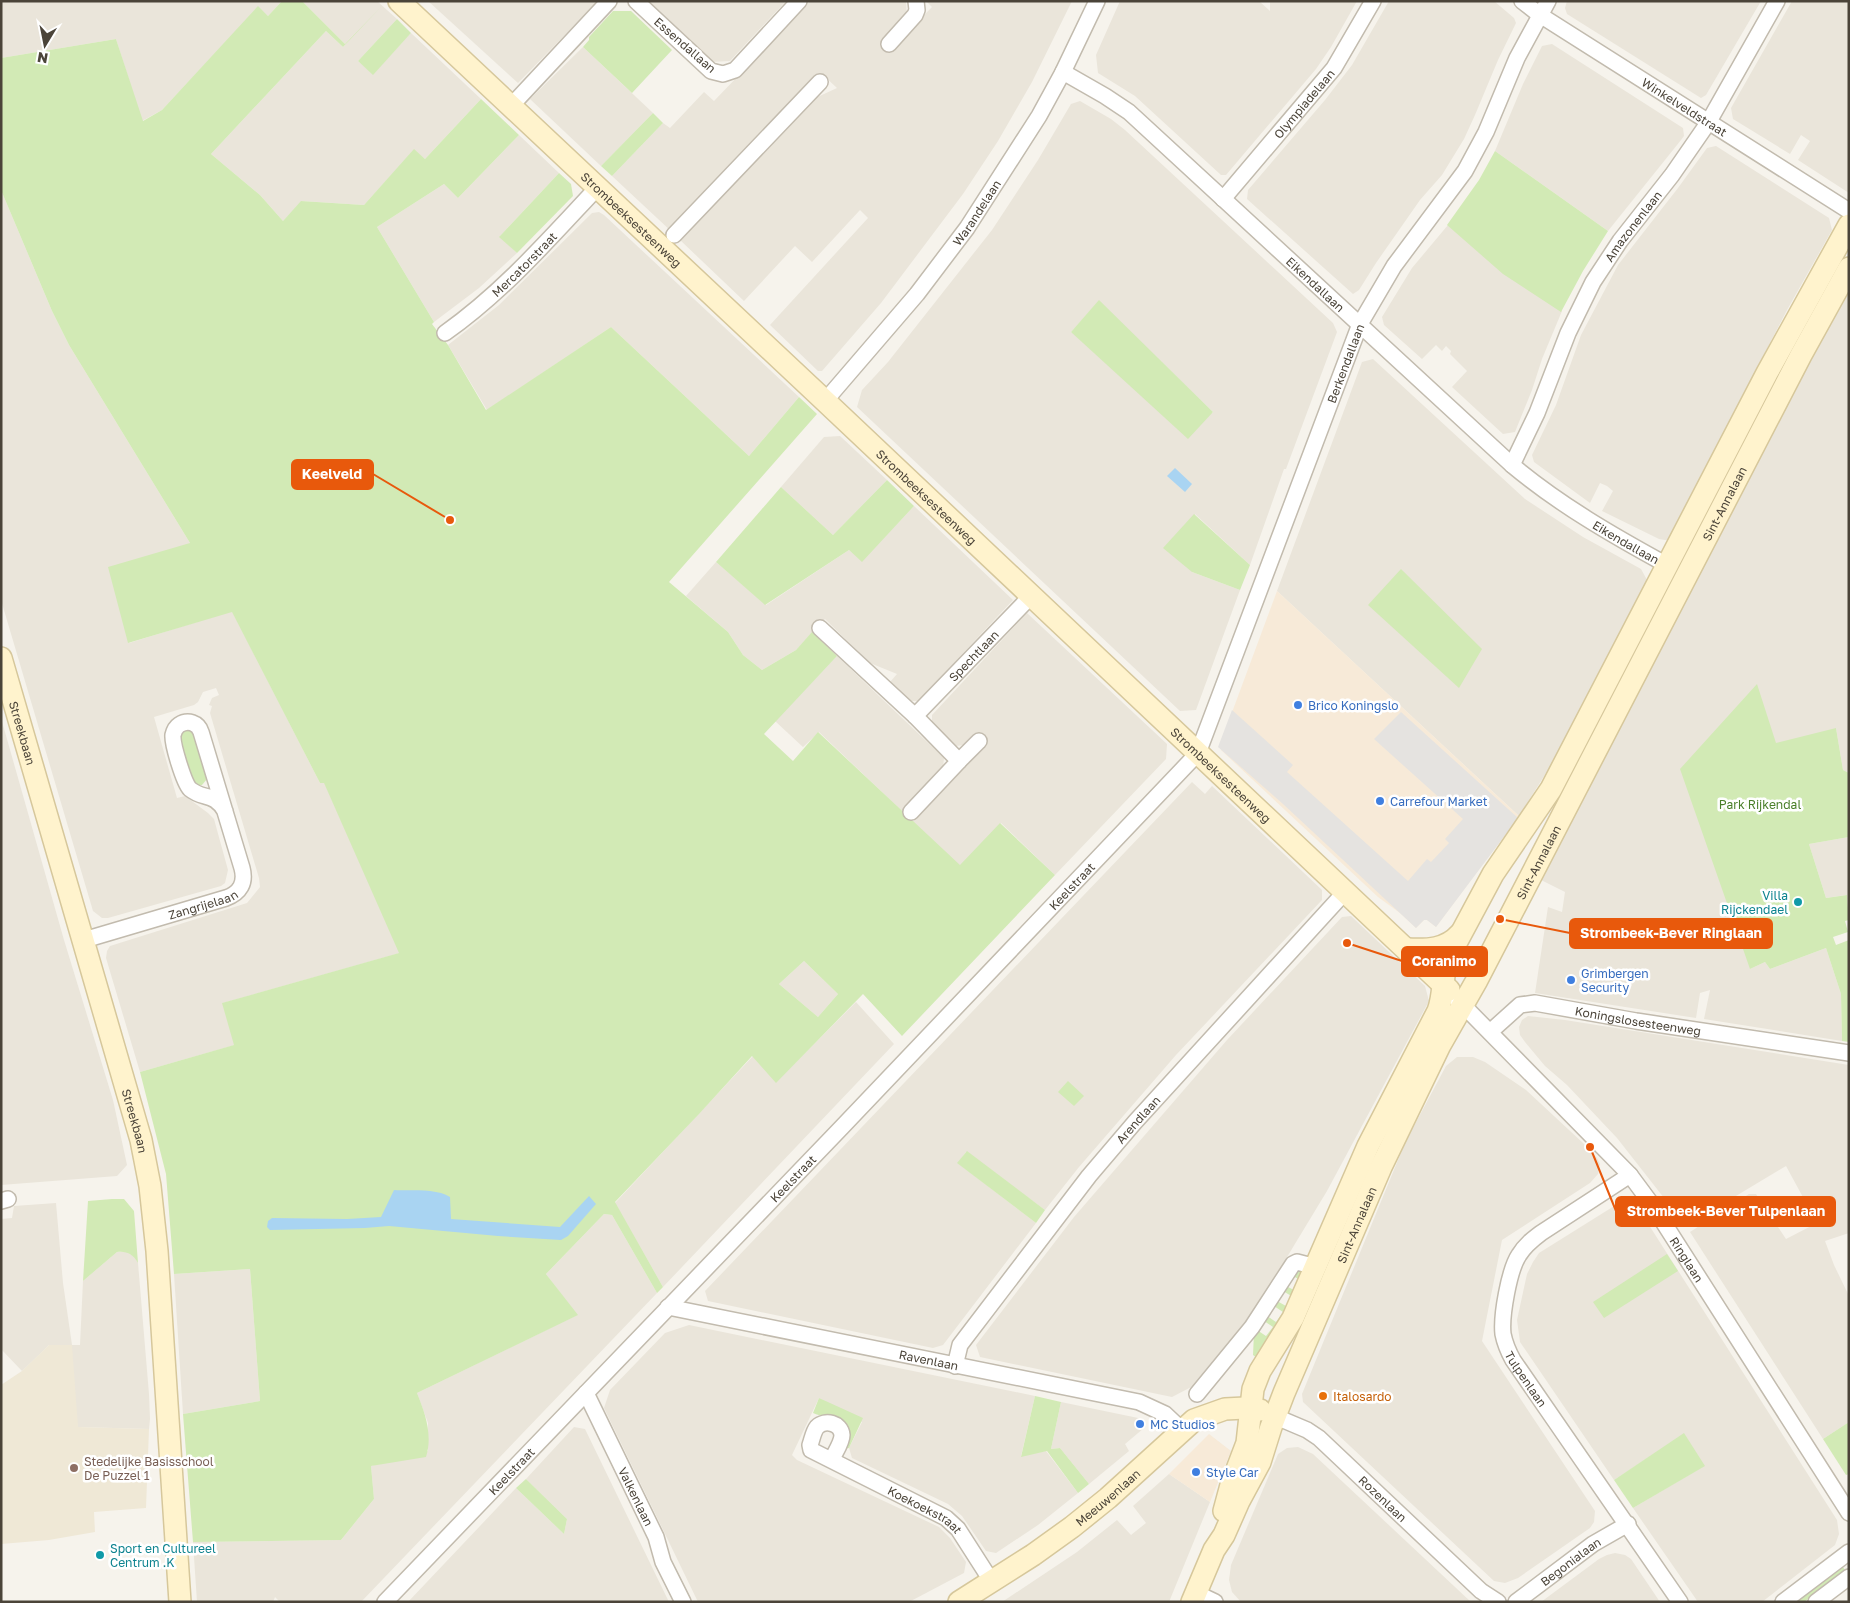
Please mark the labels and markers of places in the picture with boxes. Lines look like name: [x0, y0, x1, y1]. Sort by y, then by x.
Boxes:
callout: Keelveld: [292, 460, 373, 489]
place label: Brico Koningslo: [1308, 698, 1399, 713]
marker: Brico Koningslo: [1292, 699, 1304, 711]
place label: Carrefour Market: [1390, 794, 1488, 809]
marker: Carrefour Market: [1374, 795, 1386, 807]
place label: Villa Rijckendael: [1721, 888, 1788, 917]
marker: Villa Rijckendael: [1792, 896, 1804, 908]
callout: Strombeek-Bever Ringlaan: [1570, 919, 1772, 948]
callout: Coranimo: [1402, 947, 1487, 976]
place label: Grimbergen Security: [1581, 966, 1649, 995]
marker: Grimbergen Security: [1565, 974, 1577, 986]
callout: Strombeek-Bever Tulpenlaan: [1616, 1197, 1835, 1226]
place label: Italosardo: [1333, 1389, 1392, 1404]
marker: Italosardo: [1317, 1390, 1329, 1402]
place label: MC Studios: [1150, 1417, 1215, 1432]
marker: MC Studios: [1134, 1418, 1146, 1430]
place label: Stedelijke Basisschool De Puzzel 1: [84, 1454, 214, 1483]
marker: Stedelijke Basisschool De Puzzel 1: [68, 1462, 80, 1474]
place label: Style Car: [1206, 1465, 1259, 1480]
marker: Style Car: [1190, 1466, 1202, 1478]
place label: Sport en Cultureel Centrum .K: [110, 1541, 216, 1570]
marker: Sport en Cultureel Centrum .K: [94, 1549, 106, 1561]

